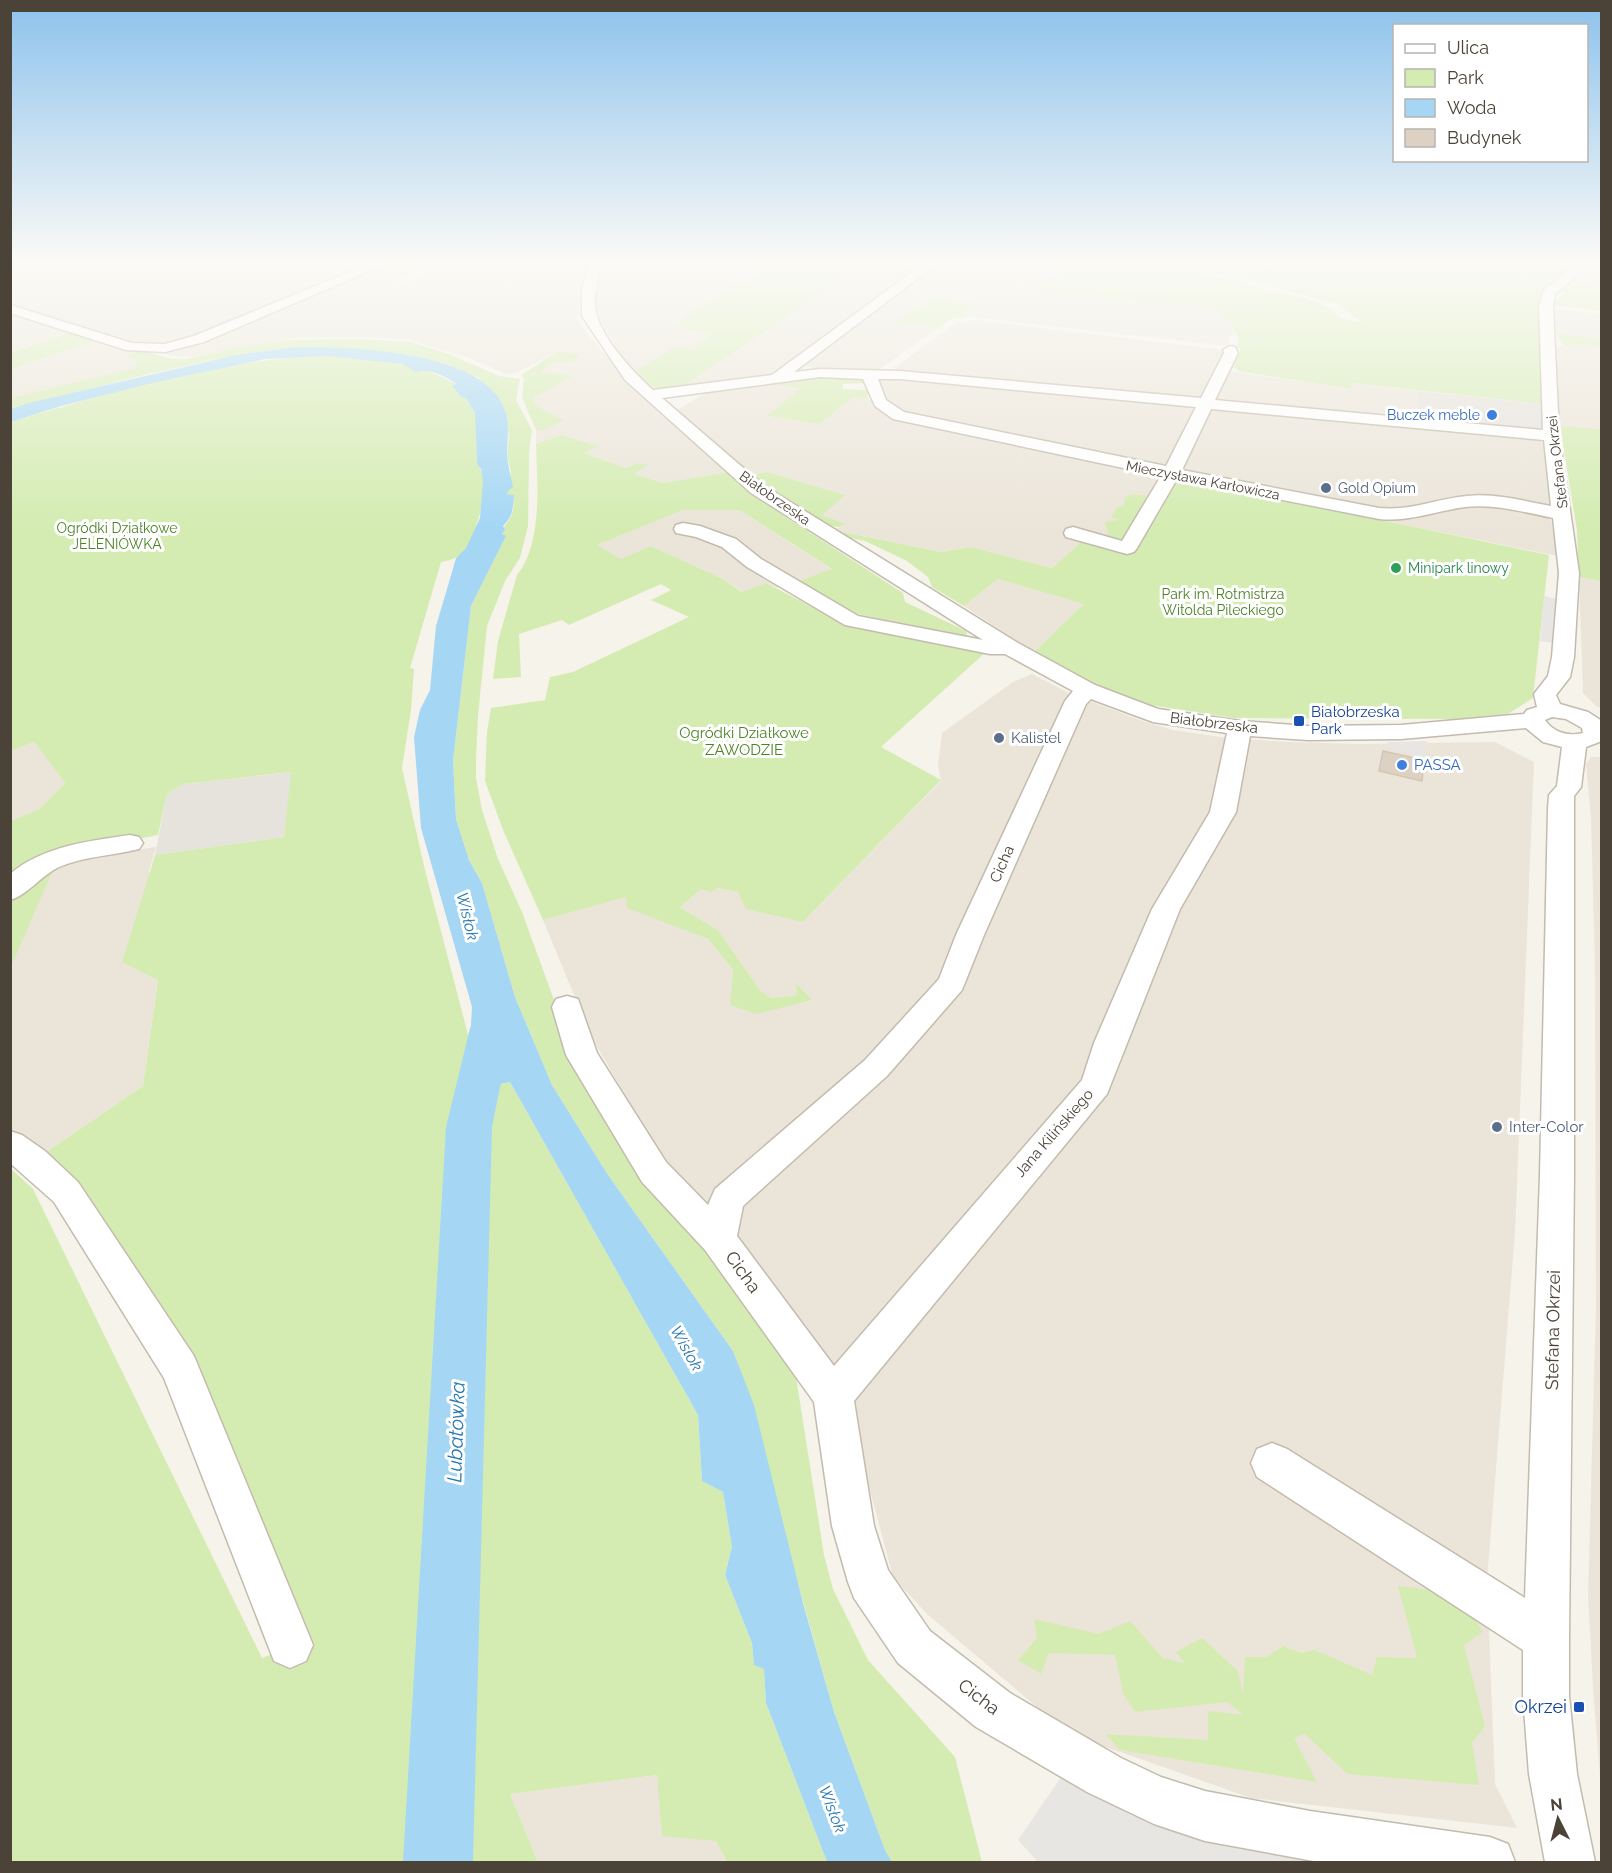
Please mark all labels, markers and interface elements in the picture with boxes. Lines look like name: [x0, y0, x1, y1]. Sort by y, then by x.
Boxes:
legend: [1393, 24, 1588, 162]
text: Ulica: [1447, 37, 1489, 58]
text: Park: [1447, 67, 1484, 88]
text: Woda: [1447, 97, 1496, 118]
text: Budynek: [1447, 127, 1522, 148]
place label: Buczek meble: [1387, 407, 1480, 423]
marker: Buczek meble: [1485, 408, 1499, 422]
street label: Stefana Okrzei: [1543, 415, 1571, 509]
street label: Mieczysława Karłowicza: [1125, 457, 1281, 503]
street label: Białobrzeska: [737, 468, 813, 528]
place label: Gold Opium: [1338, 480, 1416, 496]
marker: Gold Opium: [1319, 481, 1333, 495]
park label: Ogródki Działkowe JELENIÓWKA: [56, 520, 178, 552]
place label: Minipark linowy: [1408, 560, 1509, 576]
marker: Minipark linowy: [1389, 561, 1403, 575]
park label: Park im. Rotmistrza Witolda Pileckiego: [1162, 586, 1284, 618]
place label: Białobrzeska Park: [1311, 703, 1400, 738]
street label: Białobrzeska: [1169, 709, 1259, 737]
marker: Białobrzeska Park: [1292, 714, 1306, 728]
park label: Ogródki Działkowe ZAWODZIE: [679, 724, 809, 759]
place label: Kalistel: [1011, 729, 1062, 747]
marker: Kalistel: [992, 731, 1006, 745]
place label: PASSA: [1414, 756, 1461, 774]
marker: PASSA: [1395, 758, 1409, 772]
street label: Cicha: [986, 843, 1018, 885]
water label: Wisłok: [452, 890, 483, 943]
street label: Jana Kilińskiego: [1011, 1085, 1097, 1181]
place label: Inter-Color: [1509, 1118, 1584, 1136]
marker: Inter-Color: [1490, 1120, 1504, 1134]
street label: Cicha: [721, 1247, 766, 1297]
street label: Stefana Okrzei: [1541, 1270, 1564, 1390]
water label: Wisłok: [666, 1322, 707, 1375]
water label: Lubatówka: [442, 1381, 470, 1483]
street label: Cicha: [954, 1674, 1004, 1719]
place label: Okrzei: [1514, 1696, 1567, 1717]
marker: Okrzei: [1572, 1700, 1586, 1714]
water label: Wisłok: [815, 1783, 850, 1836]
north arrow: [1528, 1789, 1588, 1849]
text: N: [1549, 1794, 1564, 1815]

